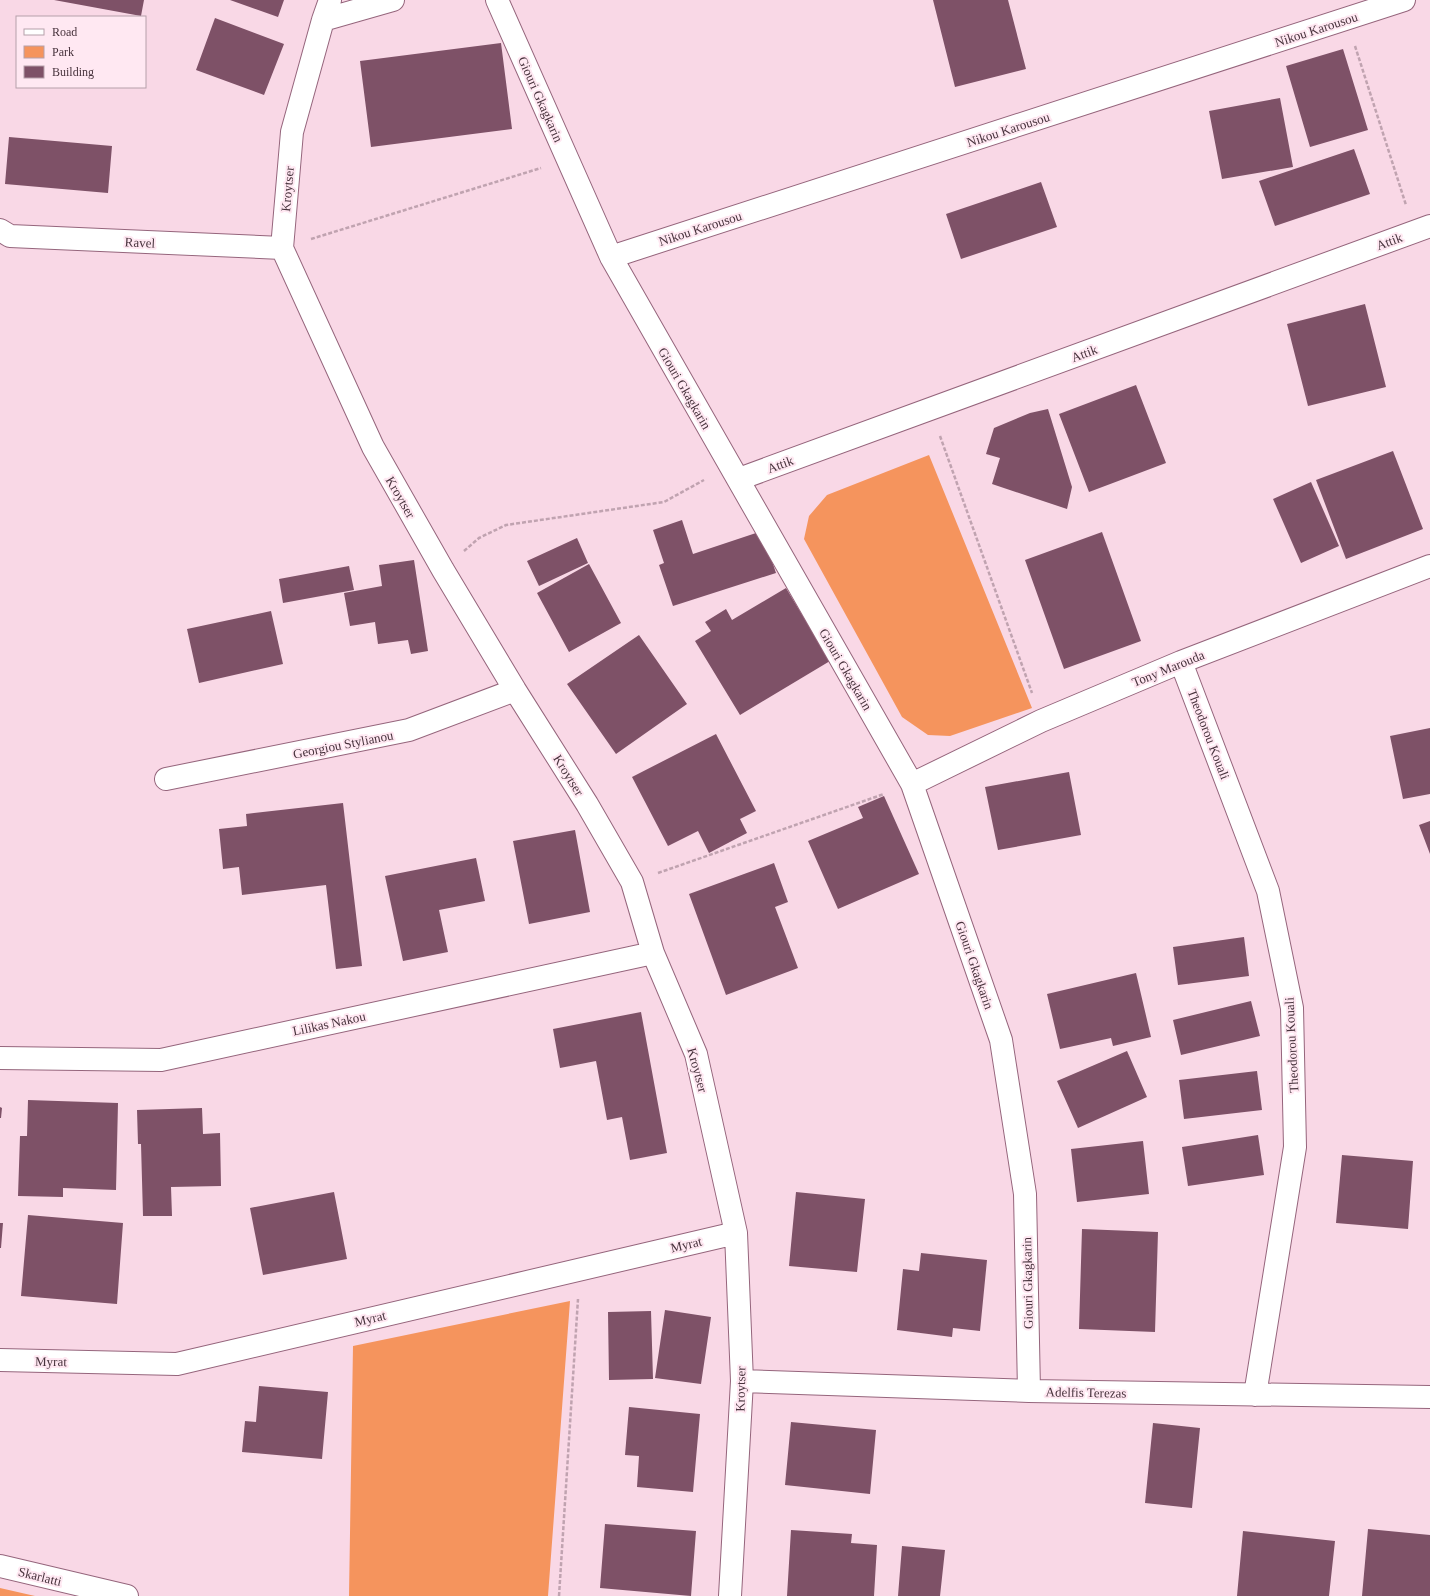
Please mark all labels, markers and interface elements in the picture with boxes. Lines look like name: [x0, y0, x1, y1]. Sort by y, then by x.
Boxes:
street label: Nikou Karousou: [1273, 9, 1360, 50]
legend: [16, 16, 146, 88]
text: Road: [52, 25, 77, 39]
text: Park: [52, 45, 74, 59]
street label: Giouri Gkagkarin: [515, 54, 566, 145]
text: Building: [52, 65, 94, 79]
street label: Nikou Karousou: [965, 109, 1052, 150]
street label: Kroytser: [278, 165, 297, 212]
street label: Nikou Karousou: [657, 208, 744, 249]
street label: Attik: [1374, 230, 1405, 253]
street label: Ravel: [124, 234, 156, 251]
street label: Attik: [1069, 342, 1100, 365]
street label: Giouri Gkagkarin: [655, 345, 714, 432]
street label: Attik: [765, 453, 796, 476]
street label: Kroytser: [383, 474, 419, 521]
street label: Giouri Gkagkarin: [816, 626, 875, 713]
street label: Tony Marouda: [1130, 647, 1207, 690]
street label: Theodorou Kouali: [1184, 687, 1233, 782]
street label: Georgiou Stylianou: [292, 727, 395, 762]
street label: Kroytser: [550, 752, 587, 799]
street label: Giouri Gkagkarin: [952, 919, 997, 1012]
street label: Theodorou Kouali: [1281, 996, 1301, 1093]
street label: Lilikas Nakou: [291, 1008, 367, 1039]
street label: Kroytser: [684, 1046, 711, 1095]
street label: Myrat: [669, 1234, 704, 1255]
street label: Giouri Gkagkarin: [1019, 1236, 1036, 1329]
street label: Myrat: [353, 1308, 388, 1329]
street label: Myrat: [35, 1354, 67, 1369]
street label: Kroytser: [733, 1365, 748, 1412]
street label: Adelfis Terezas: [1045, 1384, 1127, 1401]
street label: Skarlatti: [17, 1564, 63, 1589]

